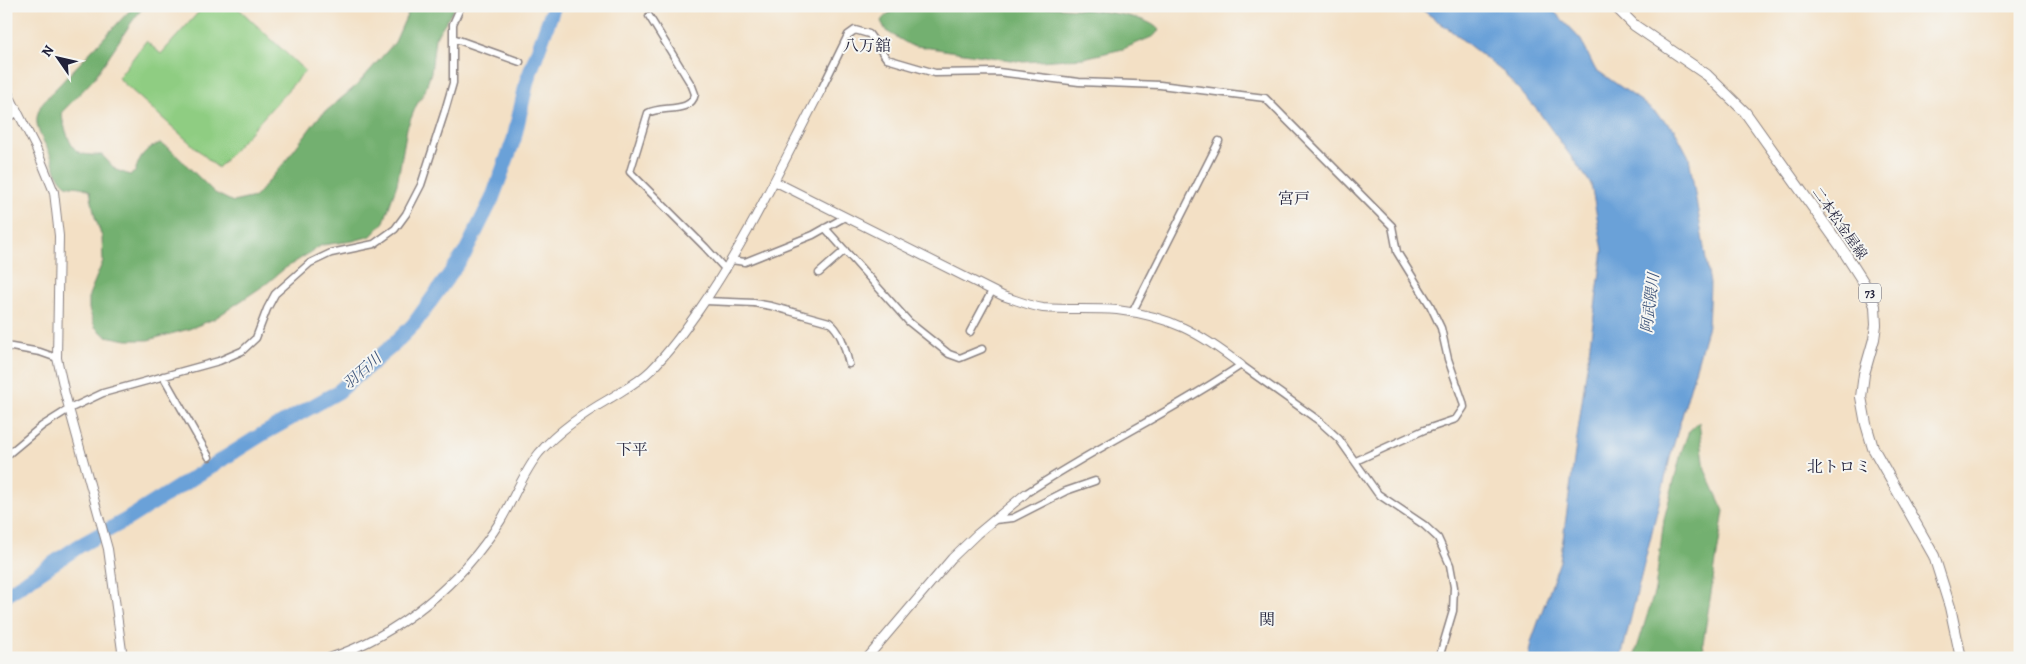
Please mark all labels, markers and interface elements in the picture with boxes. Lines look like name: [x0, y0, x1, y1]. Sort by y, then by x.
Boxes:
north arrow: [32, 32, 82, 82]
district label: 八万舘: [843, 35, 891, 57]
text: N: [37, 41, 58, 61]
street label: 二本松金屋線: [1808, 183, 1871, 263]
district label: 宮戸: [1278, 188, 1310, 210]
water label: 阿武隈川: [1636, 270, 1664, 334]
road number: 73: [1859, 284, 1881, 302]
water label: 羽石川: [339, 347, 387, 393]
district label: 下平: [616, 439, 648, 461]
district label: 北トロミ: [1807, 456, 1871, 478]
district label: 関: [1259, 609, 1275, 631]

